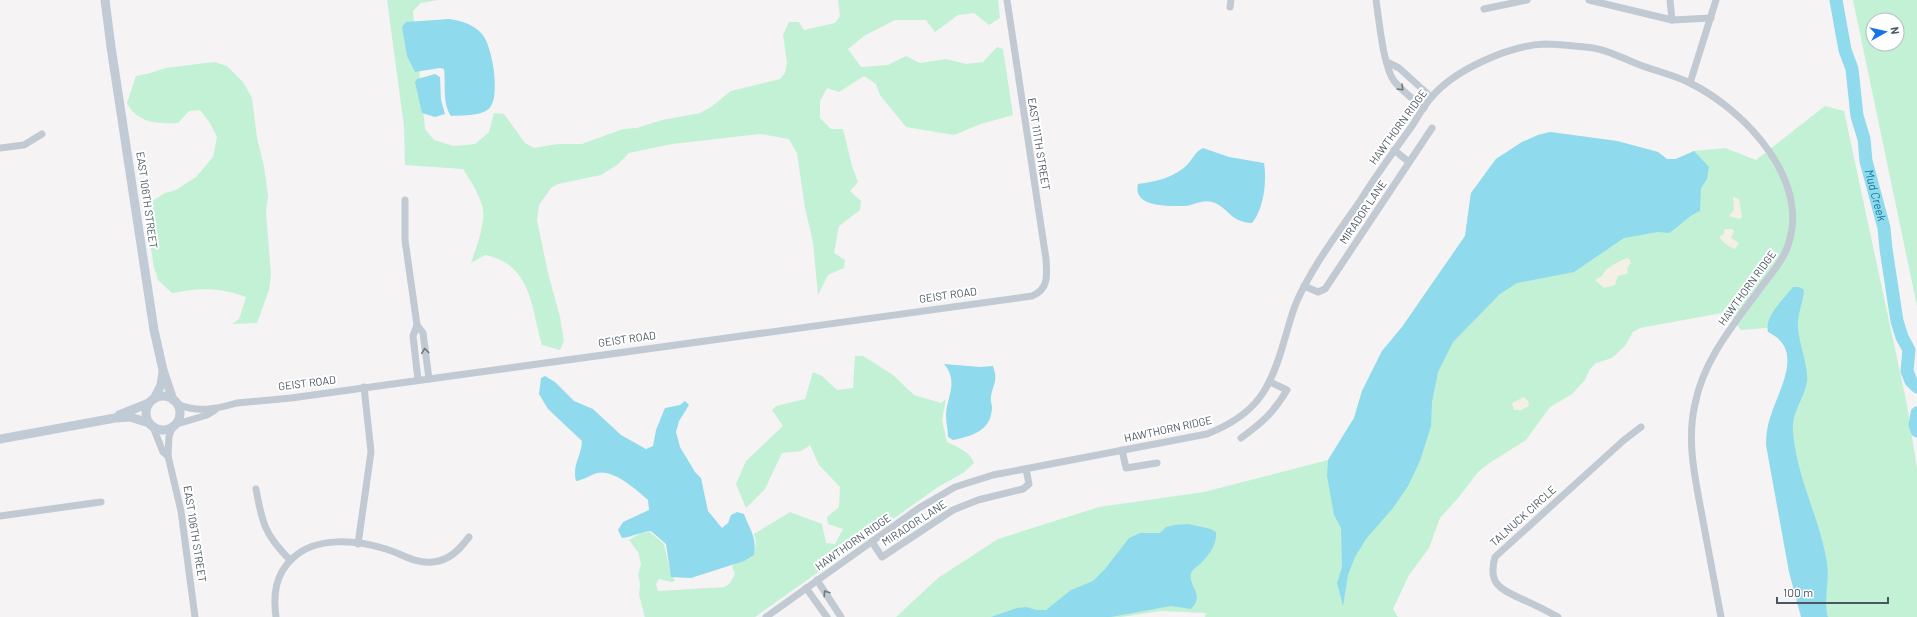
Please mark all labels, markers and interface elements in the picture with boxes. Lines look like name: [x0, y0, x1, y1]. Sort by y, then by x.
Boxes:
north arrow: [1865, 12, 1905, 52]
text: N: [1888, 26, 1902, 35]
one-way arrow: [1396, 83, 1404, 91]
street label: HAWTHORN RIDGE: [1366, 86, 1429, 167]
street label: EAST 111TH STREET: [1026, 97, 1053, 191]
street label: EAST 106TH STREET: [134, 151, 161, 249]
water label: Mud Creek: [1863, 168, 1890, 223]
street label: MIRADOR LANE: [1336, 177, 1389, 246]
street label: HAWTHORN RIDGE: [1715, 247, 1778, 328]
street label: GEIST ROAD: [918, 284, 978, 305]
street label: GEIST ROAD: [597, 328, 657, 349]
one-way arrow: [421, 348, 430, 354]
street label: GEIST ROAD: [277, 372, 337, 392]
street label: HAWTHORN RIDGE: [1123, 413, 1213, 444]
street label: TALNUCK CIRCLE: [1487, 482, 1559, 549]
street label: EAST 106TH STREET: [181, 485, 210, 583]
street label: MIRADOR LANE: [879, 497, 949, 548]
street label: HAWTHORN RIDGE: [812, 510, 893, 573]
scale bar: [1777, 579, 1888, 605]
text: 100 m: [1783, 585, 1813, 599]
one-way arrow: [823, 590, 831, 597]

